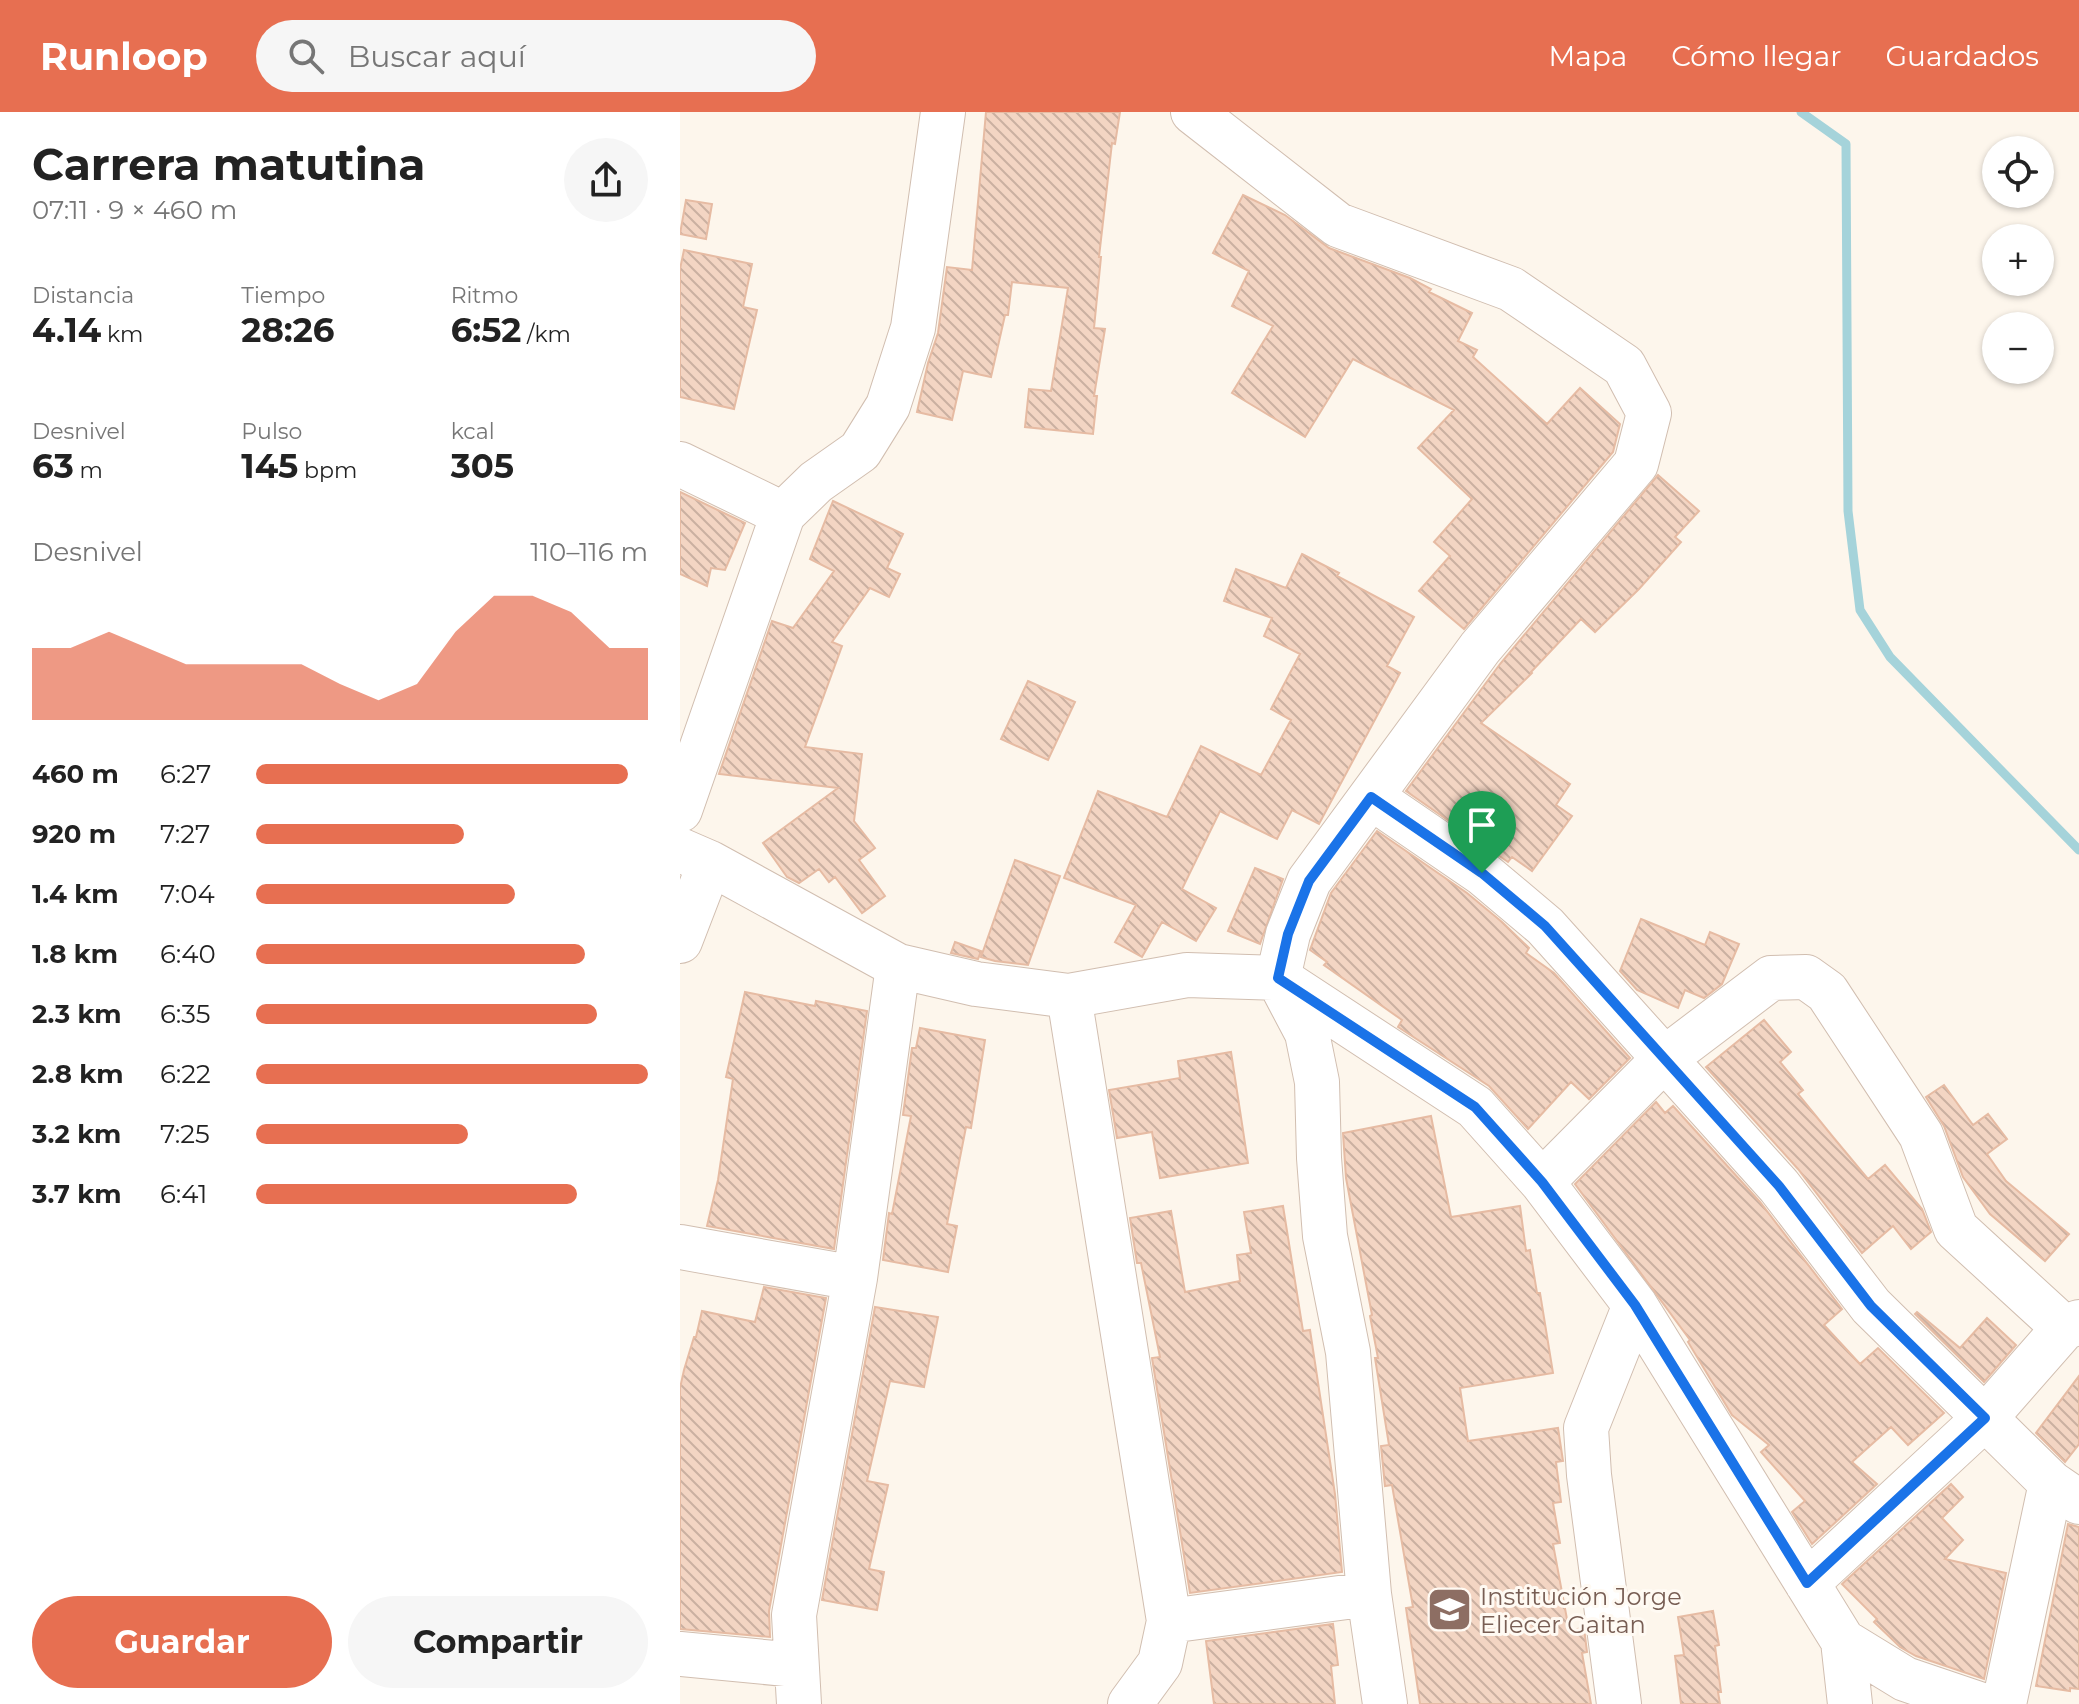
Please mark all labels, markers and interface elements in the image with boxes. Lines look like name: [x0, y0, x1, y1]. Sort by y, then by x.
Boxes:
search box: [256, 20, 816, 92]
text: Runloop: [40, 33, 208, 80]
icon: search: [284, 34, 328, 78]
text: Buscar aquí: [348, 38, 526, 75]
text: Mapa: [1548, 39, 1627, 73]
text: Cómo llegar: [1671, 39, 1841, 73]
text: Guardados: [1885, 39, 2039, 73]
map controls: [1982, 136, 2054, 384]
button: locate: [1982, 136, 2054, 208]
text: Carrera matutina: [32, 137, 425, 191]
button: share: [564, 138, 648, 222]
text: 07:11 · 9 × 460 m: [32, 194, 237, 226]
button: +: [1982, 224, 2054, 296]
text: Distancia: [32, 282, 134, 309]
text: Tiempo: [241, 282, 325, 309]
text: Ritmo: [451, 282, 518, 309]
text: 4.14: [32, 309, 101, 351]
text: 28:26: [241, 309, 334, 351]
text: 6:52: [451, 309, 521, 351]
button: −: [1982, 312, 2054, 384]
text: km: [101, 321, 143, 348]
text: /km: [521, 321, 571, 348]
text: Desnivel: [32, 418, 126, 445]
text: Pulso: [241, 418, 302, 445]
text: kcal: [451, 418, 495, 445]
text: 63: [32, 445, 74, 487]
text: 145: [241, 445, 298, 487]
text: 305: [451, 445, 514, 487]
text: m: [74, 457, 103, 484]
text: bpm: [298, 457, 357, 484]
text: Desnivel: [32, 536, 143, 568]
text: 110–116 m: [530, 536, 648, 568]
text: 460 m: [32, 758, 119, 790]
text: 6:27: [160, 758, 211, 790]
pin: [1448, 791, 1516, 873]
icon: arrive: [1460, 803, 1504, 847]
text: 920 m: [32, 818, 116, 850]
text: 7:27: [160, 818, 210, 850]
text: 1.4 km: [32, 878, 118, 910]
text: 7:04: [160, 878, 215, 910]
text: 1.8 km: [32, 938, 118, 970]
text: 6:40: [160, 938, 216, 970]
text: 2.3 km: [32, 998, 122, 1030]
text: 6:35: [160, 998, 210, 1030]
text: 2.8 km: [32, 1058, 123, 1090]
text: 6:22: [160, 1058, 211, 1090]
text: 3.2 km: [32, 1118, 121, 1150]
text: 7:25: [160, 1118, 210, 1150]
text: 3.7 km: [32, 1178, 121, 1210]
text: 6:41: [160, 1178, 207, 1210]
place label: Institución Jorge Eliecer Gaitan: [1480, 1582, 1682, 1639]
school or university icon: Institución Jorge Eliecer Gaitan: [1425, 1586, 1473, 1634]
button: Guardar: [32, 1596, 332, 1688]
button: Compartir: [348, 1596, 648, 1688]

